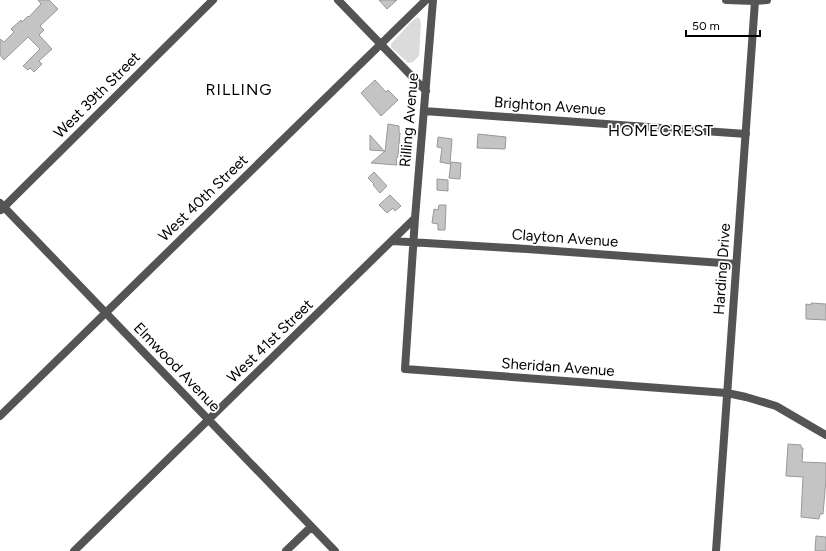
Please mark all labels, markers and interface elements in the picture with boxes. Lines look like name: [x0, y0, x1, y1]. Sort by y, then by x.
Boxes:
scale bar: [686, 12, 760, 38]
text: 50 m: [692, 19, 720, 33]
street label: West 39th Street: [50, 48, 144, 142]
street label: Rilling Avenue: [396, 72, 422, 168]
district label: RILLING: [206, 80, 272, 99]
street label: Brighton Avenue: [493, 93, 607, 119]
district label: HOMECREST: [608, 121, 714, 140]
street label: West 40th Street: [155, 151, 252, 245]
street label: Harding Drive: [710, 223, 734, 315]
street label: Clayton Avenue: [511, 225, 619, 251]
street label: West 41st Street: [223, 295, 317, 386]
street label: Elmwood Avenue: [130, 319, 224, 415]
street label: Sheridan Avenue: [501, 354, 615, 380]

